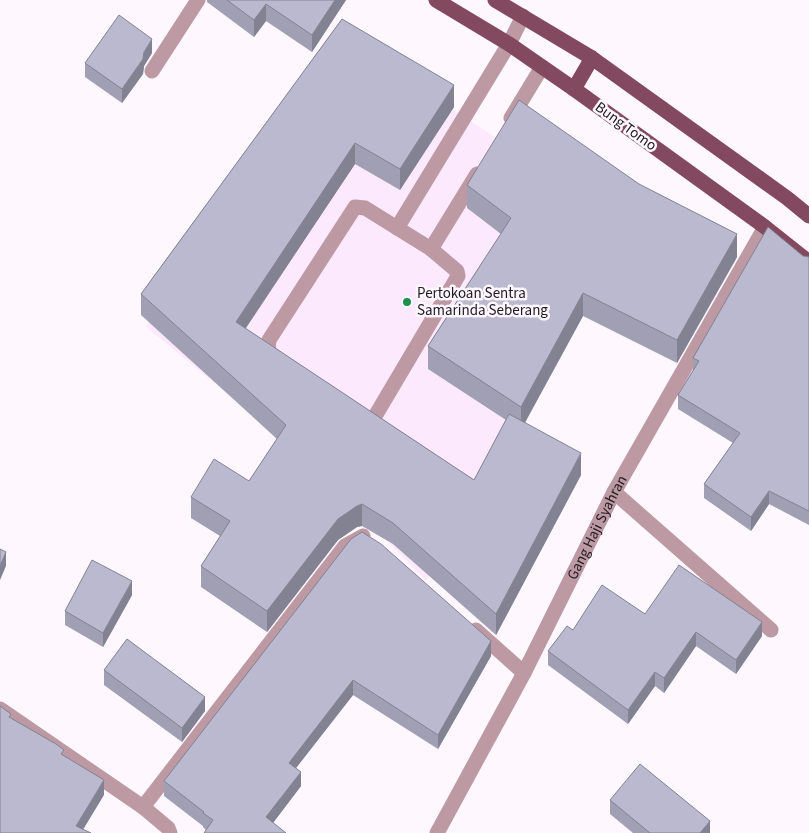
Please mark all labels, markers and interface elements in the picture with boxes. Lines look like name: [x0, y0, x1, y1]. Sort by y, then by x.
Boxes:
street label: Bung Tomo: [591, 97, 661, 156]
place label: Pertokoan Sentra Samarinda Seberang: [417, 283, 548, 321]
marker: Pertokoan Sentra Samarinda Seberang: [401, 296, 413, 308]
street label: Gang Haji Syahran: [562, 471, 632, 583]

